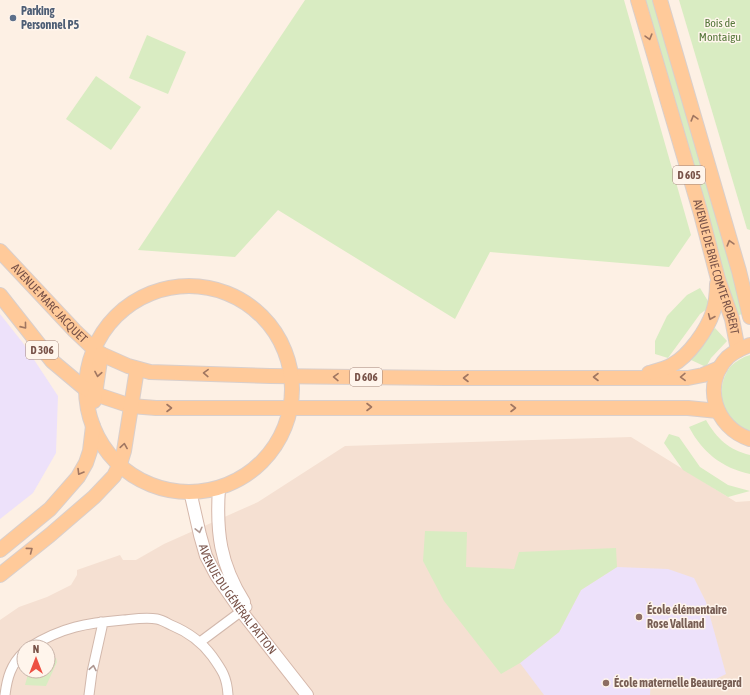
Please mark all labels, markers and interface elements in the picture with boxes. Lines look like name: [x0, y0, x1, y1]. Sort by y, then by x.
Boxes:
place label: Parking Personnel P5: [21, 4, 79, 32]
marker: Parking Personnel P5: [8, 13, 18, 23]
park label: Bois de Montaigu: [699, 16, 741, 44]
one-way arrow: [644, 34, 653, 41]
one-way arrow: [690, 115, 699, 122]
road number: D 605: [673, 166, 705, 184]
street label: AVENUE DE BRIE COMTE ROBERT: [690, 198, 742, 336]
one-way arrow: [726, 239, 735, 246]
street label: AVENUE MARC JACQUET: [9, 261, 91, 346]
one-way arrow: [708, 312, 716, 320]
one-way arrow: [20, 321, 27, 329]
road number: D 306: [26, 341, 58, 359]
road number: D 606: [350, 368, 382, 386]
one-way arrow: [203, 369, 209, 378]
one-way arrow: [94, 371, 103, 377]
one-way arrow: [333, 373, 339, 381]
one-way arrow: [593, 373, 599, 381]
one-way arrow: [680, 373, 686, 381]
one-way arrow: [463, 374, 469, 382]
one-way arrow: [166, 403, 172, 412]
one-way arrow: [366, 403, 372, 411]
one-way arrow: [510, 404, 516, 412]
one-way arrow: [119, 443, 128, 449]
one-way arrow: [77, 468, 85, 475]
one-way arrow: [194, 526, 202, 533]
street label: AVENUE DU GÉNÉRAL PATTON: [196, 542, 279, 657]
one-way arrow: [26, 548, 33, 555]
place label: École élémentaire Rose Valland: [647, 602, 728, 631]
marker: École élémentaire Rose Valland: [634, 612, 644, 622]
north arrow: [16, 639, 56, 679]
text: N: [33, 643, 39, 655]
one-way arrow: [88, 665, 96, 672]
place label: École maternelle Beauregard: [614, 675, 742, 690]
marker: École maternelle Beauregard: [601, 678, 611, 688]

